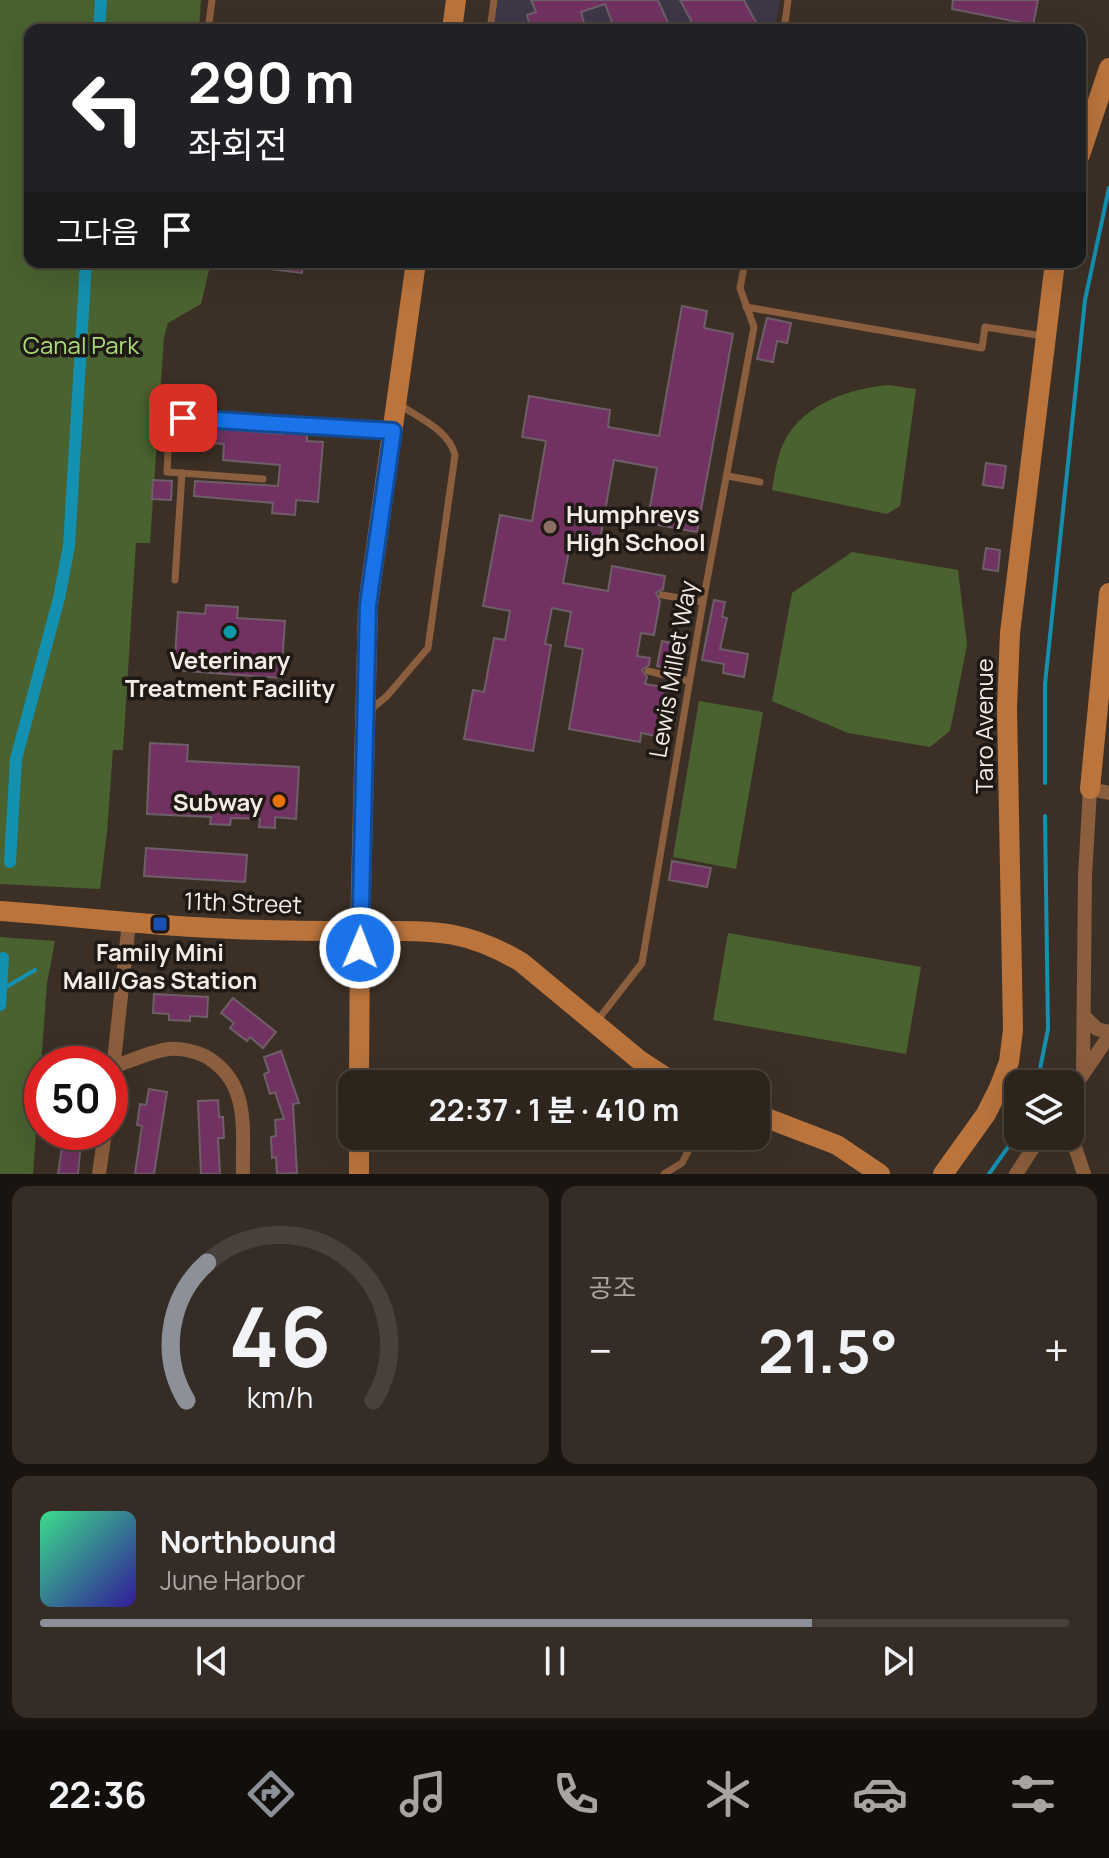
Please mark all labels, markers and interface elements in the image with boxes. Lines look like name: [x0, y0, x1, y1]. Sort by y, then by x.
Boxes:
text: 290 m: [188, 43, 355, 120]
icon: left: [56, 56, 160, 160]
text: 좌회전: [188, 120, 287, 169]
icon: arrive: [155, 208, 199, 252]
text: 그다음: [56, 211, 139, 252]
park label: Canal Park: [23, 328, 140, 361]
pin: [149, 384, 217, 452]
icon: arrive: [161, 396, 205, 440]
place label: Humphreys High School: [566, 497, 706, 558]
marker: Humphreys High School: [541, 518, 559, 536]
street label: Lewis Millet Way: [640, 578, 704, 760]
marker: Veterinary Treatment Facility: [221, 623, 239, 641]
place label: Veterinary Treatment Facility: [125, 643, 335, 704]
street label: Taro Avenue: [967, 658, 1000, 794]
place label: Subway: [173, 785, 264, 818]
marker: Subway: [270, 792, 288, 810]
street label: 11th Street: [184, 883, 302, 921]
position arrow: [318, 906, 402, 990]
marker: Family Mini Mall/Gas Station: [151, 915, 169, 933]
place label: Family Mini Mall/Gas Station: [63, 935, 257, 996]
speed limit sign: 50: [24, 1046, 128, 1150]
map controls: [1004, 1070, 1084, 1150]
button: layers: [1004, 1070, 1084, 1150]
text: 22:37 · 1 분 · 410 m: [429, 1089, 679, 1130]
text: 공조: [589, 1269, 636, 1305]
text: 46: [229, 1278, 331, 1392]
text: 21.5°: [758, 1309, 898, 1391]
text: −: [589, 1320, 612, 1380]
text: +: [1044, 1320, 1069, 1380]
text: km/h: [247, 1378, 313, 1417]
text: Northbound: [160, 1521, 337, 1562]
text: June Harbor: [160, 1562, 305, 1598]
icon: previous: [190, 1639, 234, 1683]
icon: pause: [533, 1639, 577, 1683]
icon: next: [876, 1639, 920, 1683]
icon: directions: [243, 1766, 299, 1822]
icon: music: [395, 1766, 451, 1822]
icon: phone: [548, 1766, 604, 1822]
icon: climate: [700, 1766, 756, 1822]
icon: car: [852, 1766, 908, 1822]
icon: filters: [1005, 1766, 1061, 1822]
text: 22:36: [48, 1770, 147, 1819]

